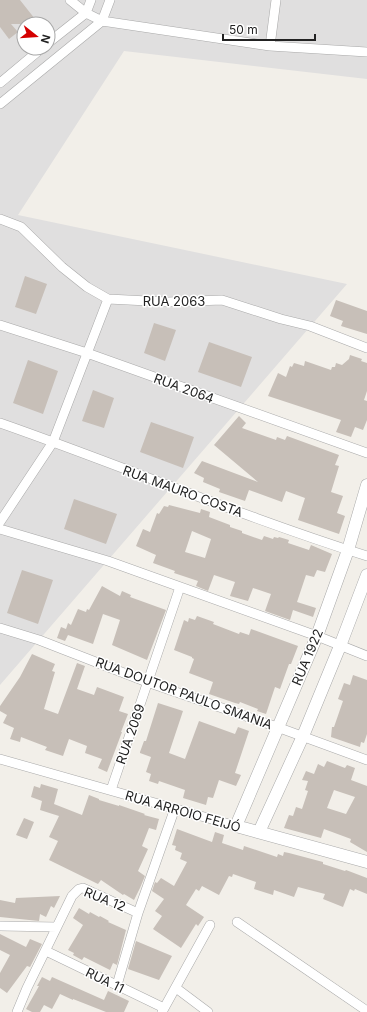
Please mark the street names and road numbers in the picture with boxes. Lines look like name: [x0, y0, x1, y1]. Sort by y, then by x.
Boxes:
street label: RUA 2063: [143, 293, 205, 309]
street label: RUA 2064: [152, 370, 216, 406]
street label: RUA MAURO COSTA: [121, 462, 245, 520]
street label: RUA 1922: [288, 626, 326, 688]
street label: RUA DOUTOR PAULO SMANIA: [93, 654, 275, 733]
street label: RUA 2069: [112, 702, 148, 766]
street label: RUA ARROIO FEIJÓ: [123, 787, 243, 835]
street label: RUA 12: [82, 883, 128, 915]
street label: RUA 11: [83, 964, 127, 996]

